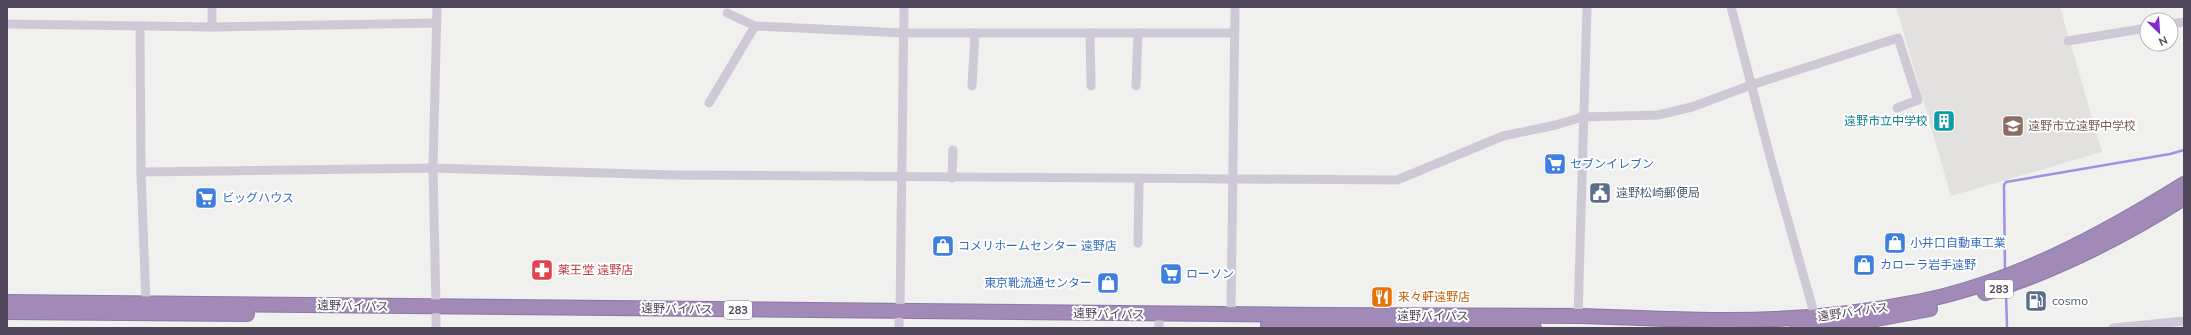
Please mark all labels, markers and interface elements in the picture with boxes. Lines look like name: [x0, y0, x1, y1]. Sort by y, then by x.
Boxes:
north arrow: [2139, 12, 2179, 52]
text: N: [2157, 33, 2170, 49]
building icon: 遠野市立中学校: [1931, 108, 1957, 134]
place label: 遠野市立中学校: [1844, 113, 1928, 128]
school or university icon: 遠野市立遠野中学校: [2000, 113, 2026, 139]
place label: 遠野市立遠野中学校: [2028, 118, 2136, 133]
supermarket icon: セブンイレブン: [1542, 151, 1568, 177]
place label: セブンイレブン: [1570, 156, 1654, 171]
public building icon: 遠野松崎郵便局: [1587, 180, 1613, 206]
supermarket icon: ビッグハウス: [193, 185, 219, 211]
place label: 遠野松崎郵便局: [1616, 185, 1700, 200]
place label: ビッグハウス: [222, 190, 294, 205]
shop icon: 小井口自動車工業: [1882, 230, 1908, 256]
shop icon: コメリホームセンター 遠野店: [930, 233, 956, 259]
place label: 小井口自動車工業: [1910, 235, 2006, 250]
place label: コメリホームセンター 遠野店: [958, 238, 1117, 253]
shop icon: カローラ岩手遠野: [1851, 252, 1877, 278]
pharmacy icon: 薬王堂 遠野店: [529, 257, 555, 283]
place label: カローラ岩手遠野: [1880, 257, 1976, 272]
supermarket icon: ローソン: [1158, 261, 1184, 287]
place label: 薬王堂 遠野店: [558, 262, 633, 277]
place label: ローソン: [1186, 266, 1234, 281]
shop icon: 東京靴流通センター: [1095, 270, 1121, 296]
place label: 東京靴流通センター: [984, 275, 1092, 290]
road number: 283: [1985, 280, 2013, 298]
restaurant icon: 来々軒遠野店: [1369, 284, 1395, 310]
fuel station icon: cosmo: [2023, 288, 2049, 314]
place label: 来々軒遠野店: [1398, 289, 1470, 304]
place label: cosmo: [2052, 293, 2088, 308]
street label: 遠野バイパス: [317, 297, 389, 314]
street label: 遠野バイパス: [1816, 299, 1890, 324]
street label: 遠野バイパス: [641, 300, 713, 317]
road number: 283: [724, 301, 752, 319]
street label: 遠野バイパス: [1073, 305, 1145, 322]
street label: 遠野バイパス: [1397, 308, 1469, 323]

